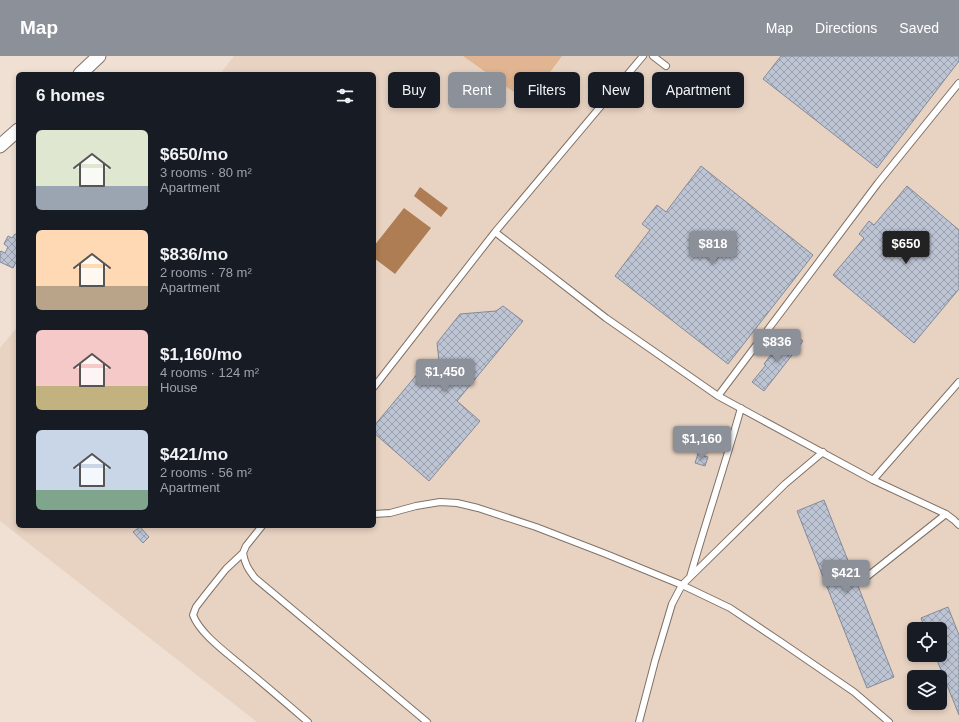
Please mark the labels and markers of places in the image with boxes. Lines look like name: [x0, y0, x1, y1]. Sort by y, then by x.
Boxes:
pin: $818: [689, 231, 737, 265]
pin: $650: [882, 231, 930, 265]
pin: $836: [753, 329, 801, 363]
pin: $1,450: [412, 359, 478, 393]
pin: $1,160: [669, 426, 735, 460]
pin: $421: [822, 560, 870, 594]

